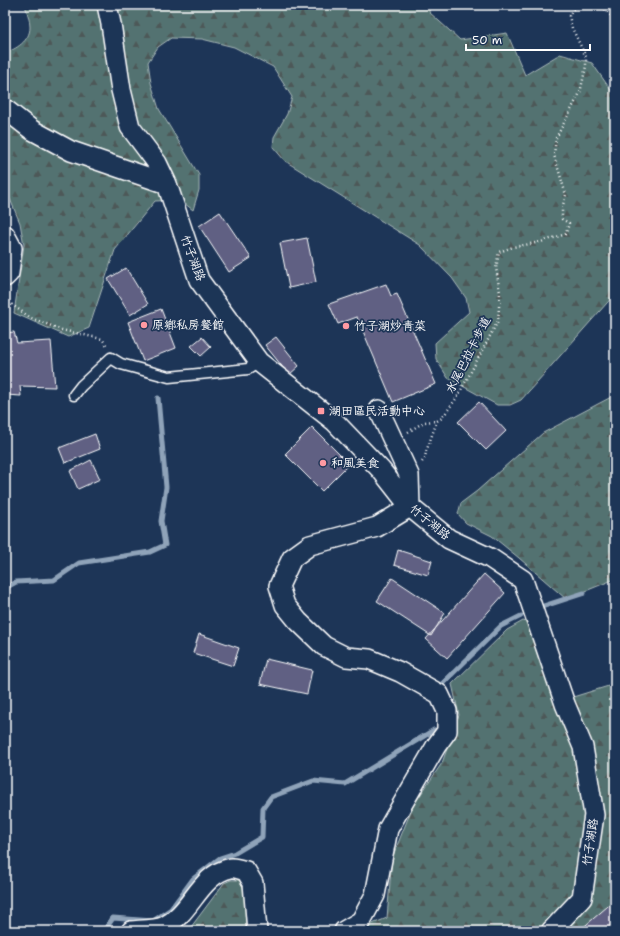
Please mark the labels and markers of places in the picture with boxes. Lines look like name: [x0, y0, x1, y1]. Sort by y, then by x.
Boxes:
place label: 原鄉私房餐館: [152, 317, 224, 333]
place label: 竹子湖炒青菜: [354, 318, 426, 334]
marker: 原鄉私房餐館: [139, 320, 149, 330]
marker: 竹子湖炒青菜: [341, 321, 351, 331]
place label: 湖田區民活動中心: [329, 403, 425, 419]
marker: 湖田區民活動中心: [316, 406, 326, 416]
place label: 和風美食: [331, 455, 379, 471]
marker: 和風美食: [318, 458, 328, 468]

